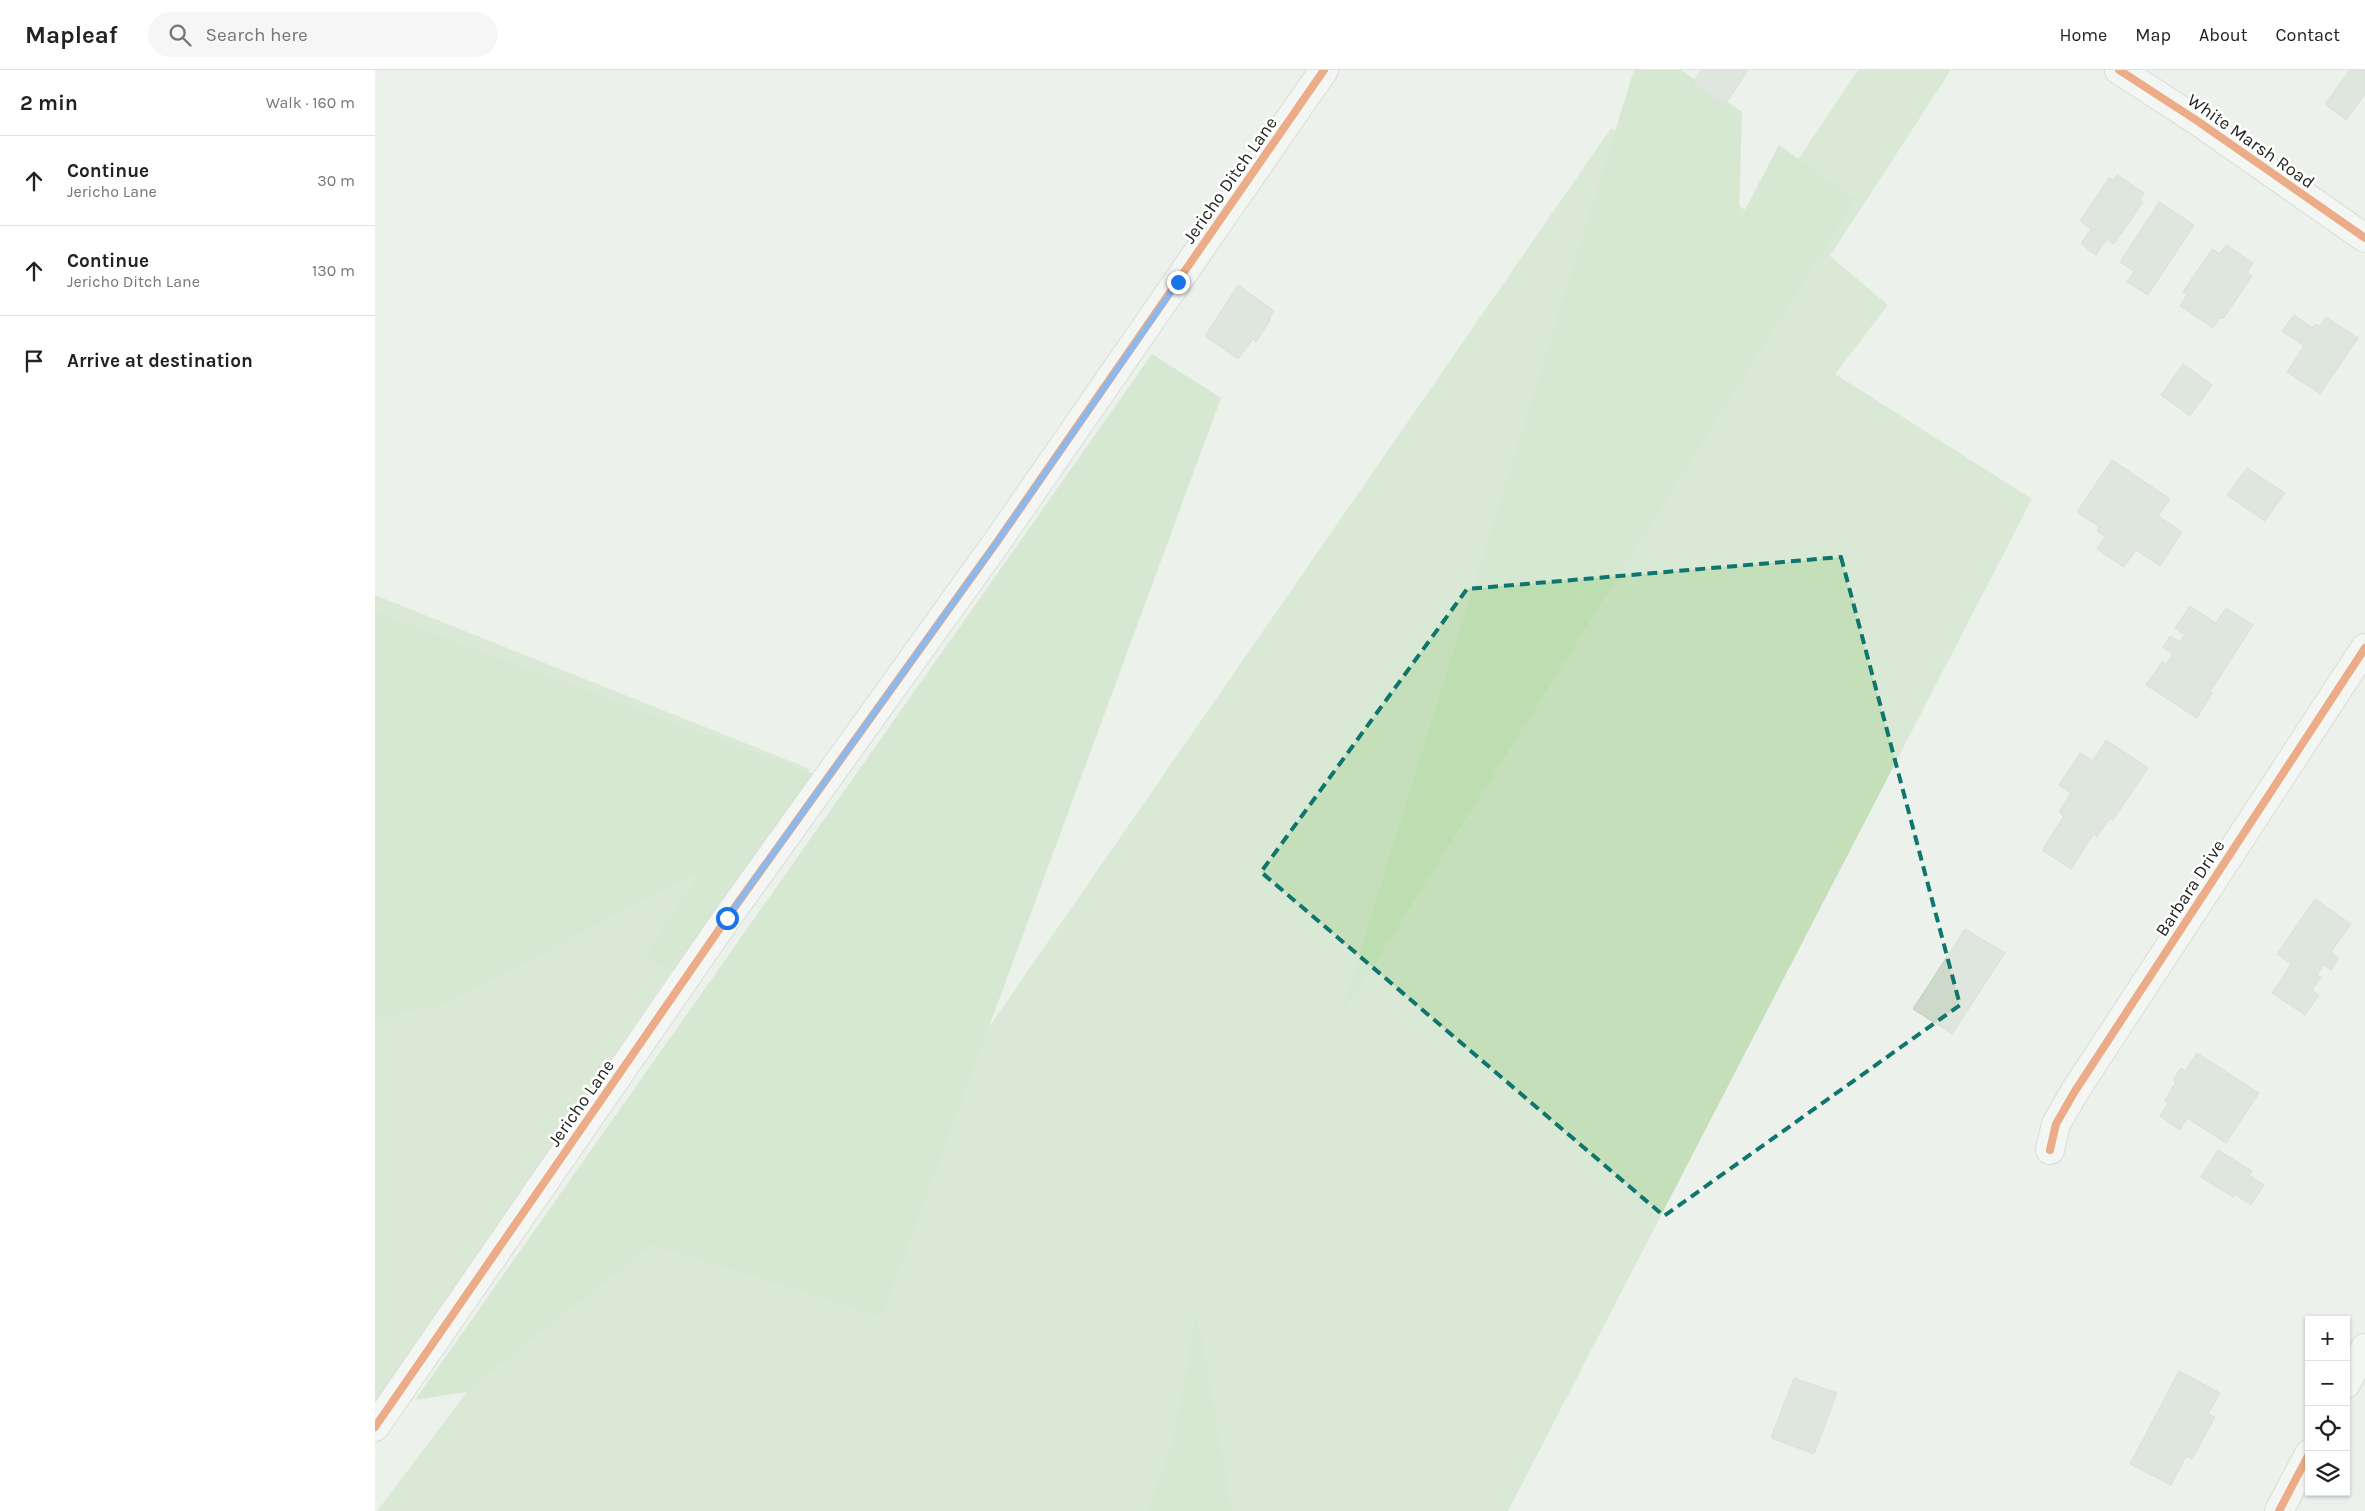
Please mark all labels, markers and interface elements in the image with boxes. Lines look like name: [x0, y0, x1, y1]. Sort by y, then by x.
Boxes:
search box: [148, 12, 498, 57]
text: Mapleaf: [25, 21, 118, 49]
icon: search: [166, 21, 194, 49]
text: Search here: [206, 24, 308, 46]
text: Home: [2059, 24, 2107, 46]
text: Map: [2135, 24, 2171, 46]
text: About: [2199, 24, 2248, 46]
text: Contact: [2276, 24, 2340, 46]
street label: White Marsh Road: [2183, 89, 2319, 193]
text: 2 min: [20, 91, 78, 115]
text: Walk · 160 m: [266, 93, 355, 112]
street label: Jericho Ditch Lane: [1178, 112, 1282, 248]
text: Continue: [67, 160, 149, 182]
icon: ahead: [20, 167, 48, 195]
text: 30 m: [317, 171, 355, 190]
text: Jericho Lane: [67, 182, 157, 201]
text: Continue: [67, 250, 149, 272]
icon: ahead: [20, 257, 48, 285]
text: 130 m: [312, 261, 355, 280]
route end: [1167, 271, 1190, 294]
text: Jericho Ditch Lane: [67, 272, 200, 291]
icon: arrive: [20, 347, 48, 375]
text: Arrive at destination: [67, 350, 253, 372]
street label: Barbara Drive: [2151, 835, 2229, 941]
route start: [716, 907, 739, 930]
street label: Jericho Lane: [543, 1055, 619, 1151]
map controls: [2305, 1316, 2350, 1496]
button: +: [2305, 1316, 2350, 1361]
button: −: [2305, 1361, 2350, 1406]
button: locate: [2305, 1406, 2350, 1451]
button: layers: [2305, 1451, 2350, 1496]

